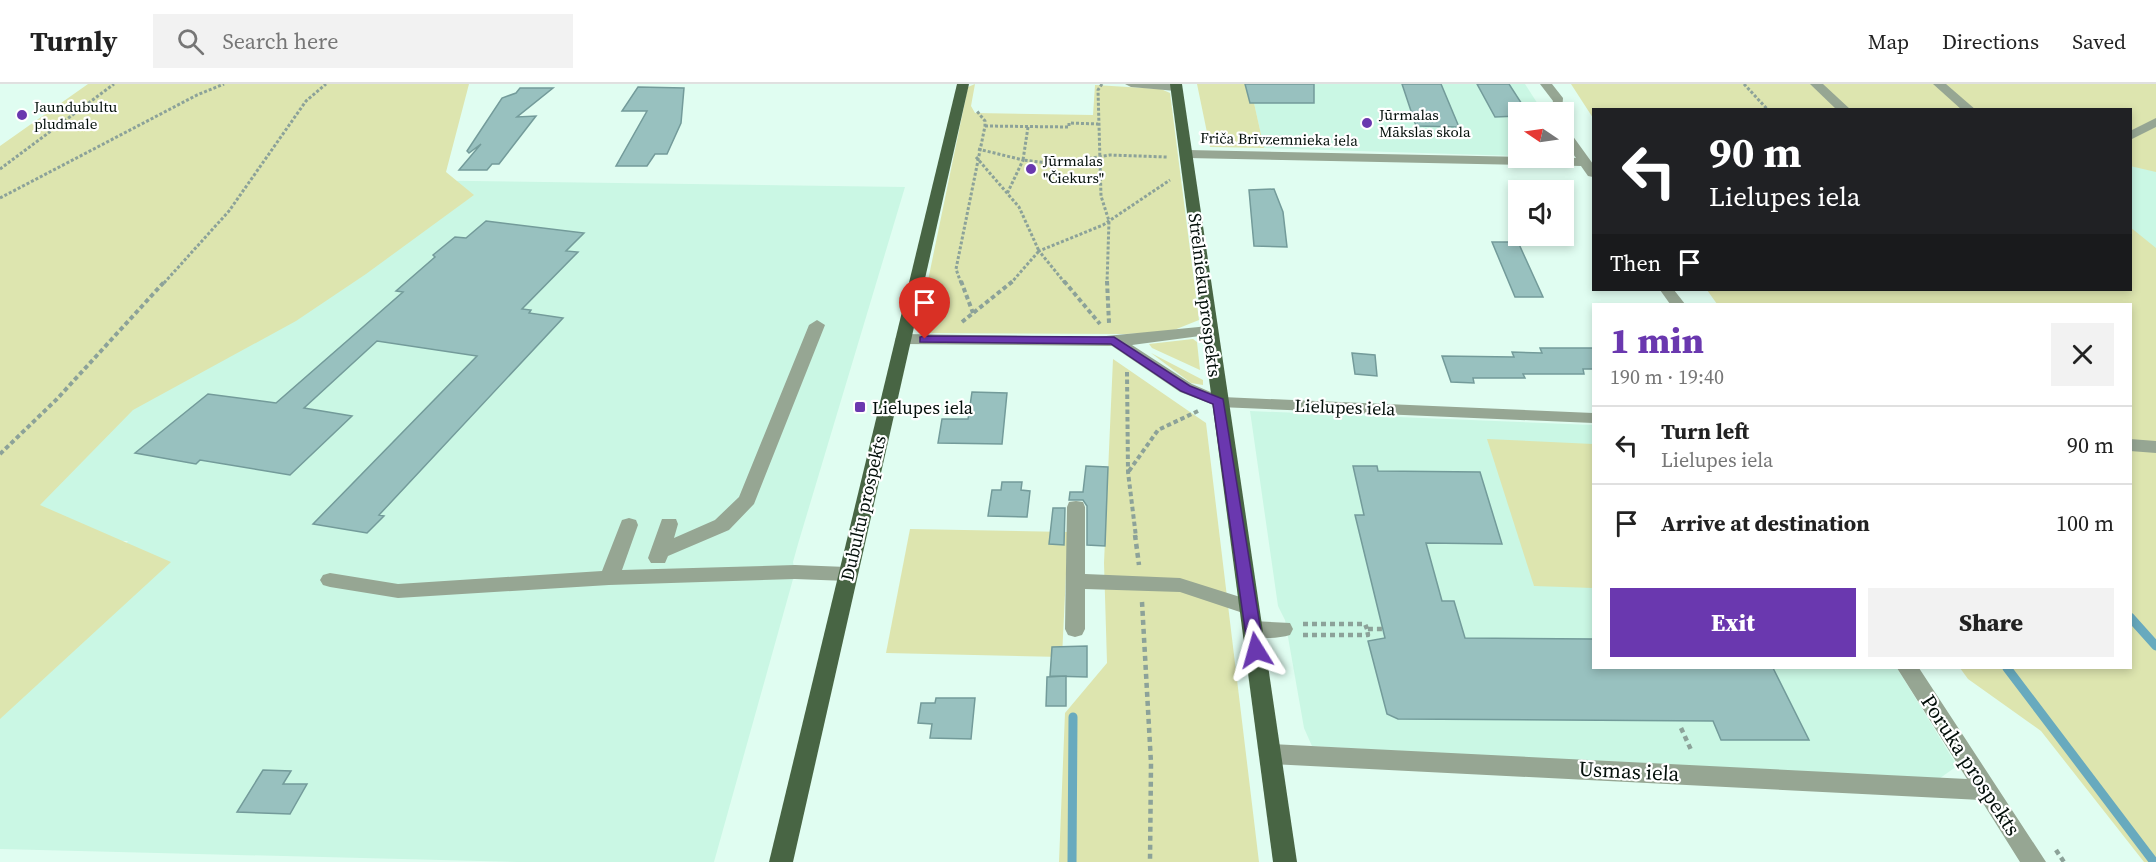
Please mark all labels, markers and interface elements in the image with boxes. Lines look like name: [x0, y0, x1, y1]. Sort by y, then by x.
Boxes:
search box: [153, 14, 573, 68]
text: Turnly: [30, 22, 117, 60]
icon: search: [174, 25, 207, 58]
text: Search here: [222, 26, 338, 56]
text: Map: [1868, 27, 1909, 56]
text: Directions: [1942, 27, 2039, 56]
text: Saved: [2072, 27, 2126, 56]
place label: Jaundubultu pludmale: [33, 96, 117, 134]
north arrow: [1508, 102, 1574, 168]
map controls: [1508, 102, 1574, 246]
place label: Jūrmalas Mākslas skola: [1378, 104, 1471, 142]
marker: Jaundubultu pludmale: [15, 108, 29, 122]
marker: Jūrmalas Mākslas skola: [1360, 116, 1374, 130]
text: 90 m: [1709, 123, 1802, 181]
street label: Friča Brīvzemnieka iela: [1200, 127, 1358, 151]
icon: left: [1610, 132, 1688, 210]
place label: Jūrmalas "Čiekurs": [1042, 150, 1104, 188]
marker: Jūrmalas "Čiekurs": [1024, 162, 1038, 176]
text: Lielupes iela: [1709, 178, 1860, 215]
button: sound: [1508, 180, 1574, 246]
street label: Strēlnieku prospekts: [1183, 212, 1227, 379]
icon: arrive: [1673, 246, 1706, 279]
text: Then: [1610, 248, 1661, 278]
pin: [899, 277, 950, 339]
icon: arrive: [908, 286, 941, 319]
text: 1 min: [1610, 316, 1704, 365]
button: close: [2051, 323, 2114, 386]
text: 190 m · 19:40: [1610, 363, 1724, 391]
street label: Lielupes iela: [1294, 393, 1397, 421]
place label: Lielupes iela: [872, 395, 974, 420]
marker: Lielupes iela: [853, 400, 867, 414]
text: Turn left: [1661, 416, 1749, 446]
icon: left: [1610, 429, 1643, 462]
text: 90 m: [2067, 430, 2114, 460]
street label: Dubultu prospekts: [834, 433, 892, 583]
text: Lielupes iela: [1661, 446, 1773, 474]
icon: arrive: [1610, 507, 1643, 540]
text: Arrive at destination: [1661, 508, 1870, 538]
text: 100 m: [2056, 508, 2114, 538]
button: Exit: [1610, 588, 1856, 657]
button: Share: [1868, 588, 2114, 657]
position arrow: [1224, 618, 1288, 682]
street label: Poruka prospekts: [1914, 689, 2028, 841]
street label: Usmas iela: [1578, 754, 1680, 788]

